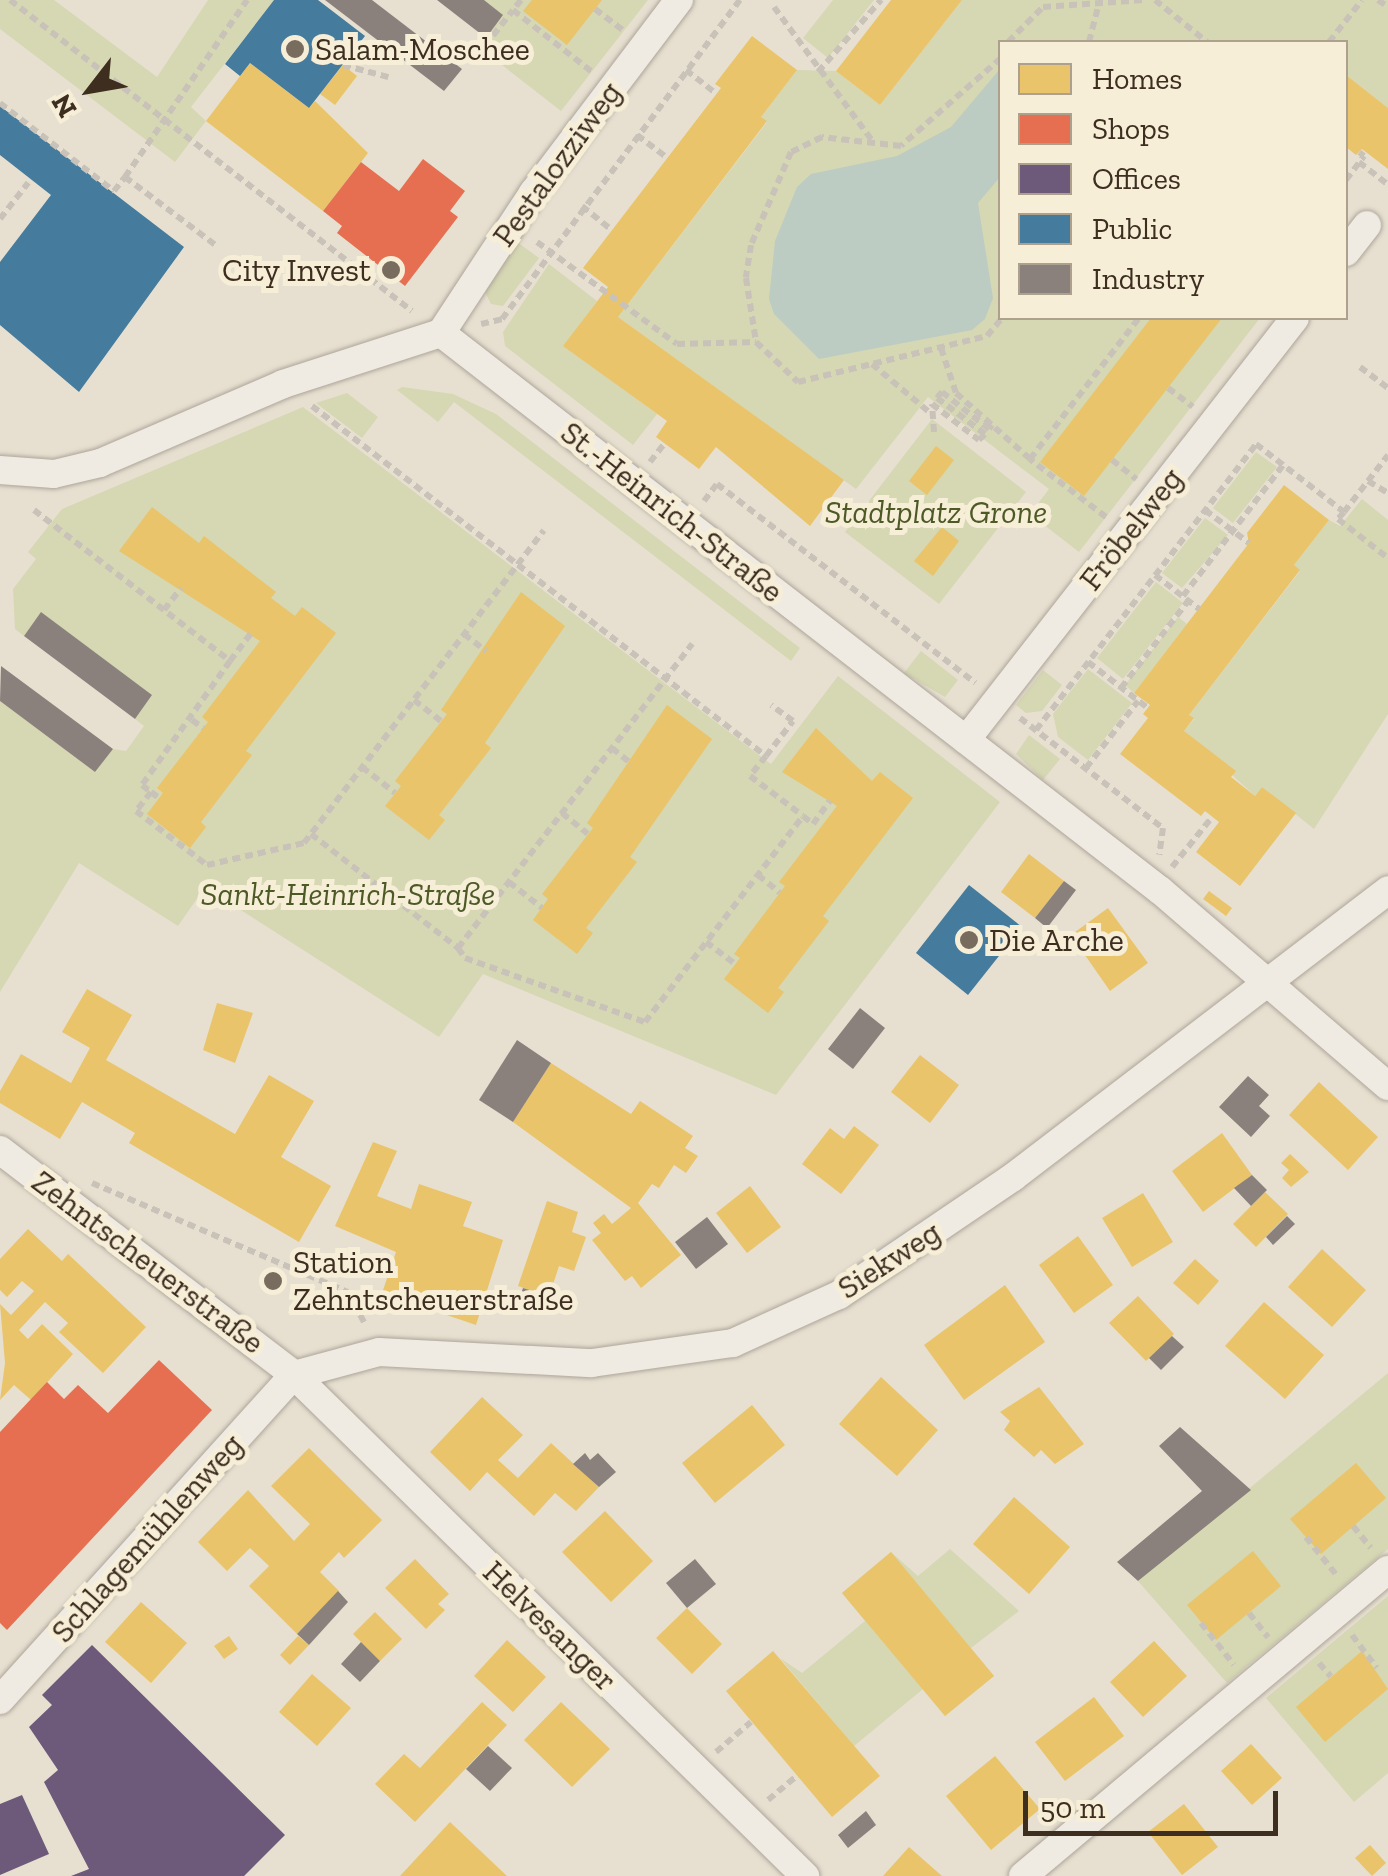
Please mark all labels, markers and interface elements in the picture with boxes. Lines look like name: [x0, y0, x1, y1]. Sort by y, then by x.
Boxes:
place label: Salam-Moschee: [315, 30, 530, 68]
marker: Salam-Moschee: [284, 38, 306, 60]
north arrow: [40, 40, 140, 140]
legend: [998, 40, 1348, 320]
text: Homes: [1092, 61, 1182, 97]
street label: Pestalozziweg: [484, 74, 630, 254]
text: N: [44, 88, 83, 123]
text: Shops: [1092, 111, 1170, 147]
text: Offices: [1092, 161, 1181, 197]
text: Public: [1092, 211, 1172, 247]
place label: City Invest: [221, 251, 371, 289]
marker: City Invest: [380, 259, 402, 281]
text: Industry: [1092, 261, 1204, 297]
street label: St.-Heinrich-Straße: [553, 413, 791, 611]
street label: Fröbelweg: [1071, 460, 1191, 598]
park label: Stadtplatz Grone: [825, 493, 1047, 531]
park label: Sankt-Heinrich-Straße: [201, 875, 495, 913]
place label: Die Arche: [989, 921, 1125, 959]
marker: Die Arche: [958, 929, 980, 951]
street label: Zehntscheuerstraße: [24, 1162, 272, 1362]
street label: Siekweg: [831, 1213, 947, 1307]
place label: Station Zehntscheuerstraße: [293, 1244, 574, 1319]
marker: Station Zehntscheuerstraße: [262, 1270, 284, 1292]
street label: Schlagemühlenweg: [43, 1426, 251, 1650]
street label: Helvesanger: [475, 1553, 625, 1699]
scale bar: [1028, 1771, 1283, 1833]
text: 50 m: [1040, 1790, 1105, 1826]

